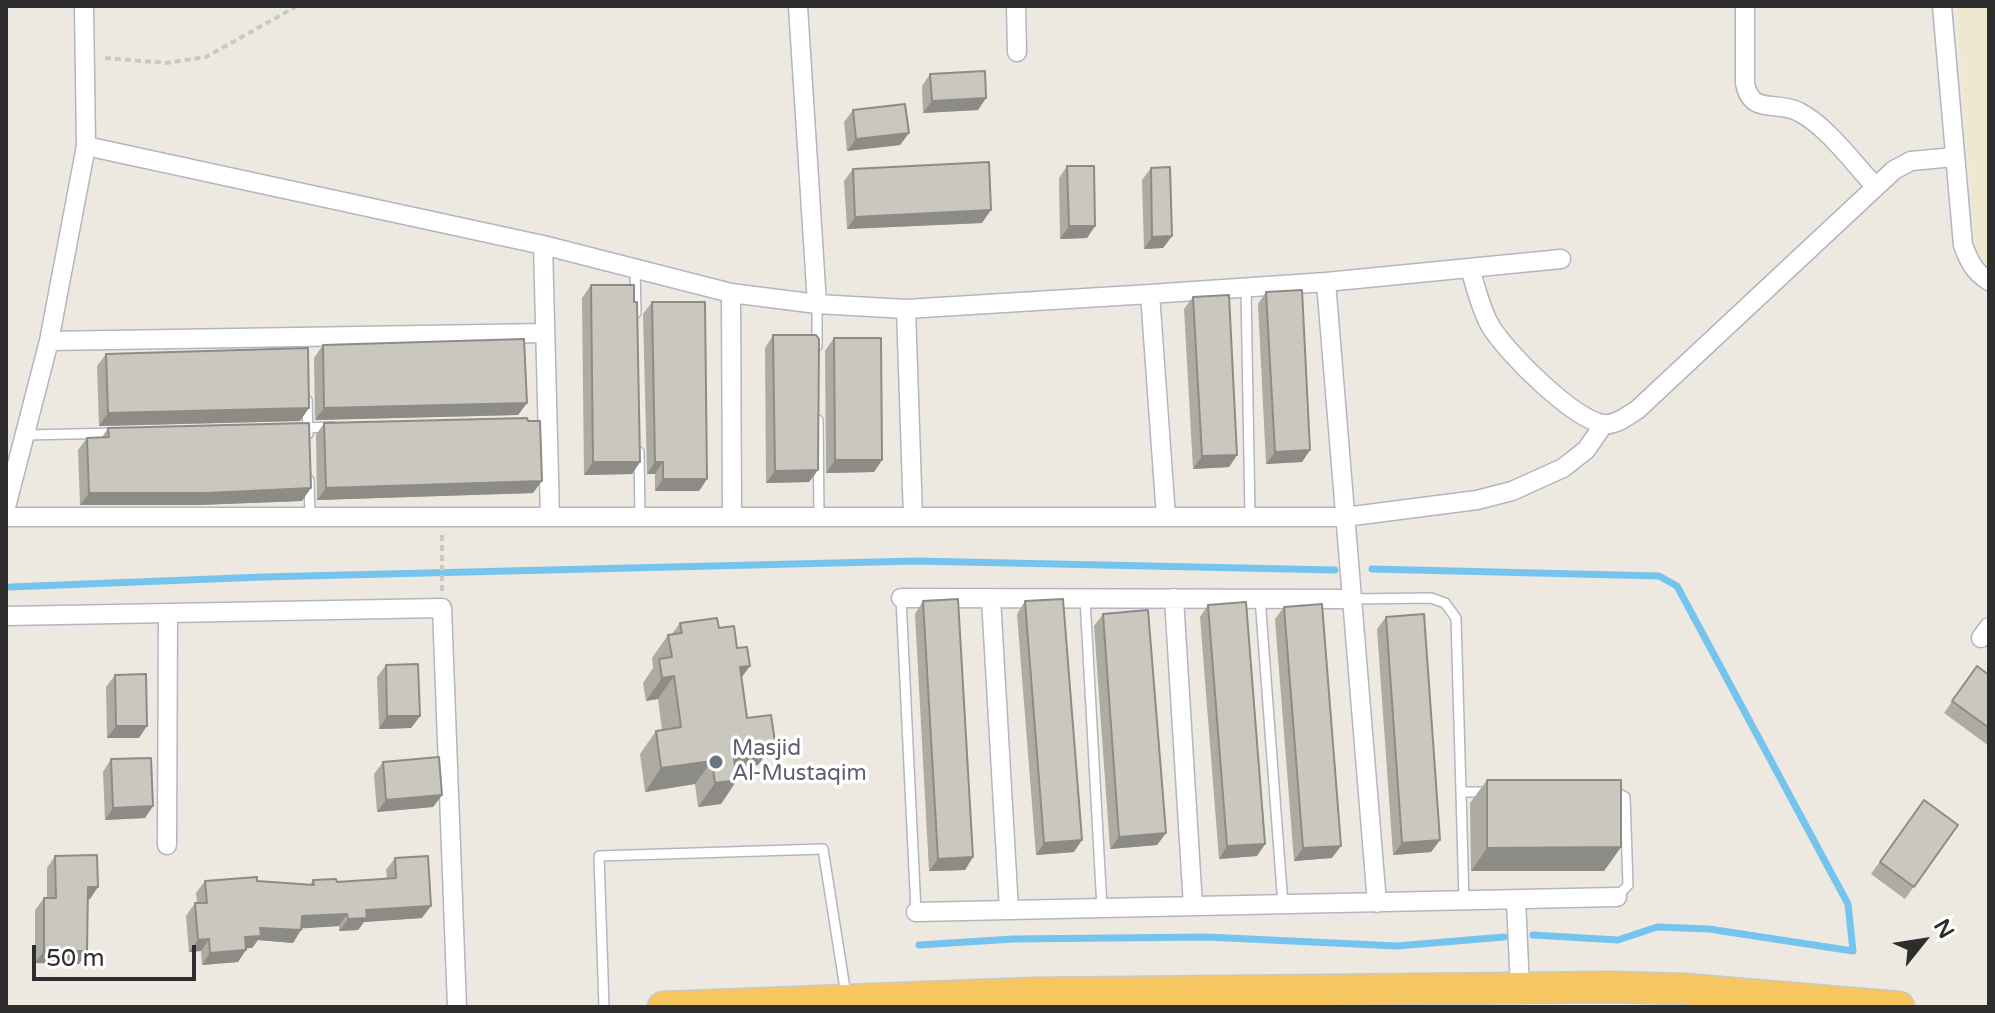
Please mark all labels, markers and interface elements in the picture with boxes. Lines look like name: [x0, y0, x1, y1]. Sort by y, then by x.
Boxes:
place label: Masjid Al-Mustaqim: [732, 736, 867, 788]
marker: Masjid Al-Mustaqim: [707, 753, 725, 771]
north arrow: [1883, 901, 1963, 981]
text: N: [1928, 915, 1959, 943]
scale bar: [36, 929, 200, 979]
text: 50 m: [46, 944, 104, 973]

